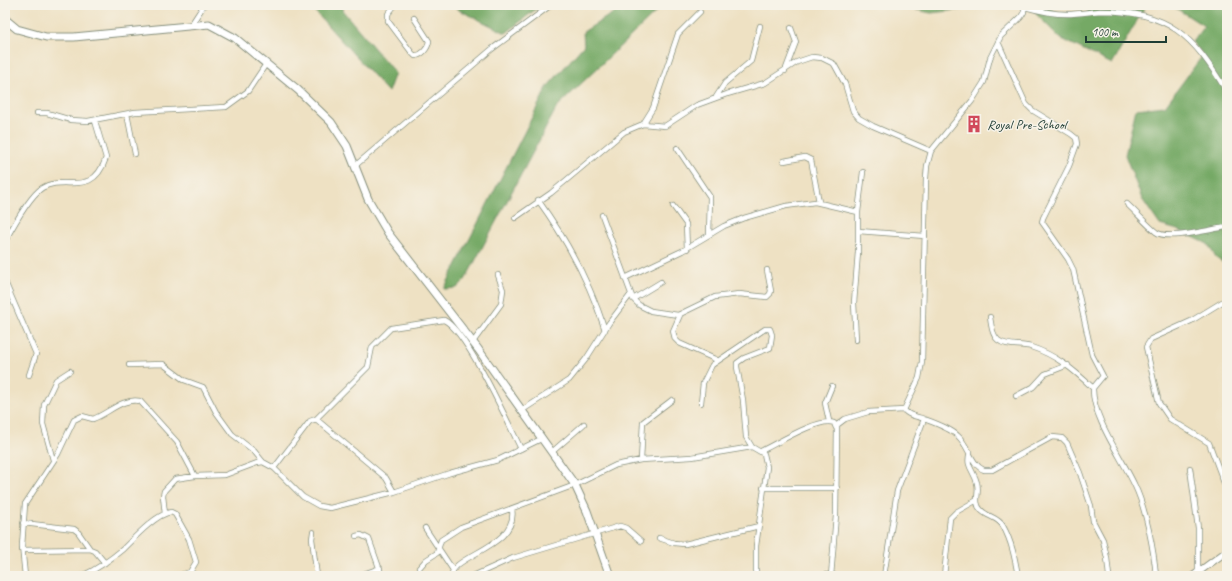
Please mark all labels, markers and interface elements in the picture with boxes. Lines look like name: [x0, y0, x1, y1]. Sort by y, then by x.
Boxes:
scale bar: [1086, 18, 1166, 44]
text: 100 m: [1092, 24, 1119, 40]
building icon: Royal Pre-School: [964, 114, 984, 134]
place label: Royal Pre-School: [987, 116, 1069, 133]

